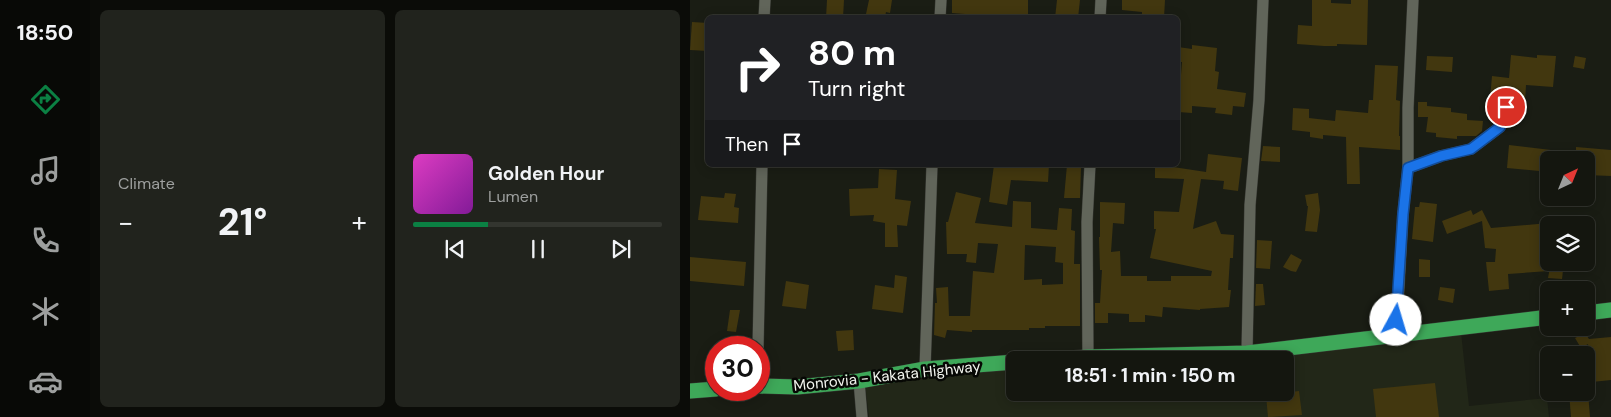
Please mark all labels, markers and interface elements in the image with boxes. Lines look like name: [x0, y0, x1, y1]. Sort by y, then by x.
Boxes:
text: 18:50: [17, 18, 73, 47]
text: 80 m: [808, 30, 896, 76]
icon: right: [725, 35, 790, 100]
text: Turn right: [808, 74, 905, 103]
icon: directions: [28, 82, 63, 117]
pin: [1485, 86, 1527, 128]
icon: arrive: [1492, 93, 1520, 121]
icon: arrive: [778, 130, 806, 158]
text: Then: [725, 132, 768, 157]
north arrow: [1540, 151, 1595, 206]
map controls: [1540, 151, 1595, 401]
icon: music: [28, 153, 63, 188]
text: Golden Hour: [488, 161, 604, 186]
text: Climate: [118, 173, 175, 194]
text: Lumen: [488, 186, 538, 207]
text: 21°: [218, 197, 267, 247]
text: −: [118, 204, 133, 241]
text: +: [352, 204, 367, 241]
button: layers: [1540, 216, 1595, 271]
icon: phone: [28, 223, 63, 258]
icon: previous: [441, 235, 469, 263]
icon: pause: [524, 235, 552, 263]
icon: next: [607, 235, 635, 263]
button: +: [1540, 281, 1595, 336]
position arrow: [1369, 293, 1421, 345]
icon: climate: [28, 294, 63, 329]
speed limit sign: 30: [705, 336, 770, 401]
button: −: [1540, 346, 1595, 401]
street label: Monrovia - Kakata Highway: [792, 356, 982, 396]
text: 18:51 · 1 min · 150 m: [1065, 363, 1235, 388]
icon: car: [28, 364, 63, 399]

